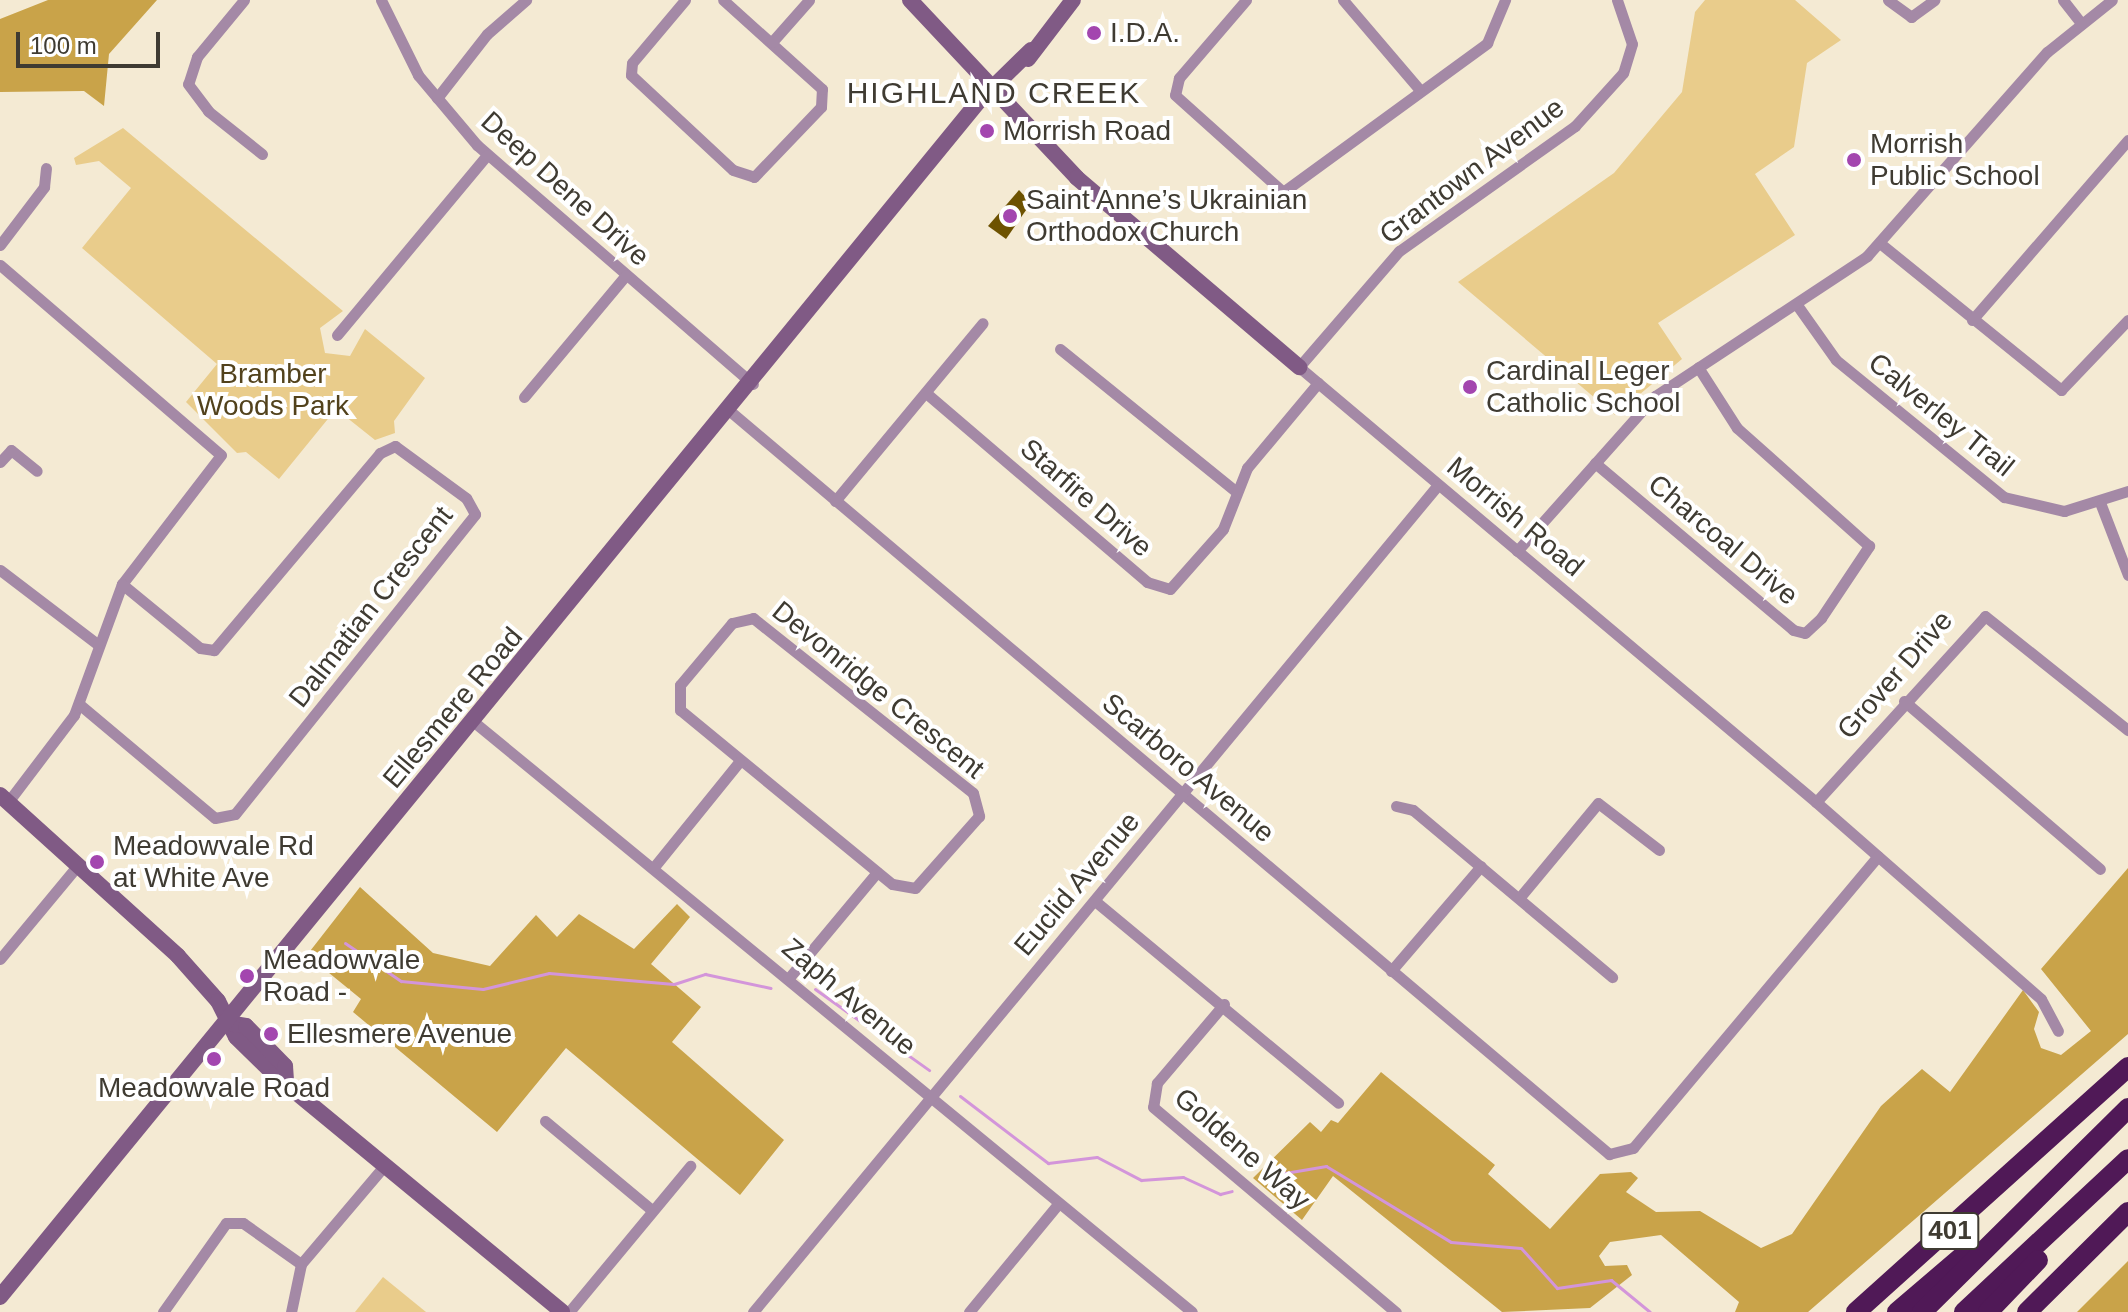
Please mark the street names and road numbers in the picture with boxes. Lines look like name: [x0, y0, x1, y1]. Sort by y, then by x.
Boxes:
street label: Grantown Avenue: [1373, 90, 1571, 252]
street label: Deep Dene Drive: [474, 105, 656, 273]
street label: Calverley Trail: [1861, 346, 2021, 484]
street label: Starfire Drive: [1013, 432, 1159, 564]
street label: Morrish Road: [1440, 450, 1590, 584]
street label: Charcoal Drive: [1641, 468, 1805, 612]
street label: Dalmatian Crescent: [282, 500, 460, 714]
street label: Devonridge Crescent: [765, 594, 991, 786]
street label: Grover Drive: [1830, 604, 1960, 746]
street label: Ellesmere Road: [376, 621, 530, 795]
street label: Scarboro Avenue: [1095, 686, 1281, 850]
street label: Euclid Avenue: [1007, 805, 1147, 963]
street label: Zaph Avenue: [775, 931, 923, 1063]
street label: Goldene Way: [1167, 1081, 1317, 1217]
road number: 401: [1920, 1209, 1980, 1253]

